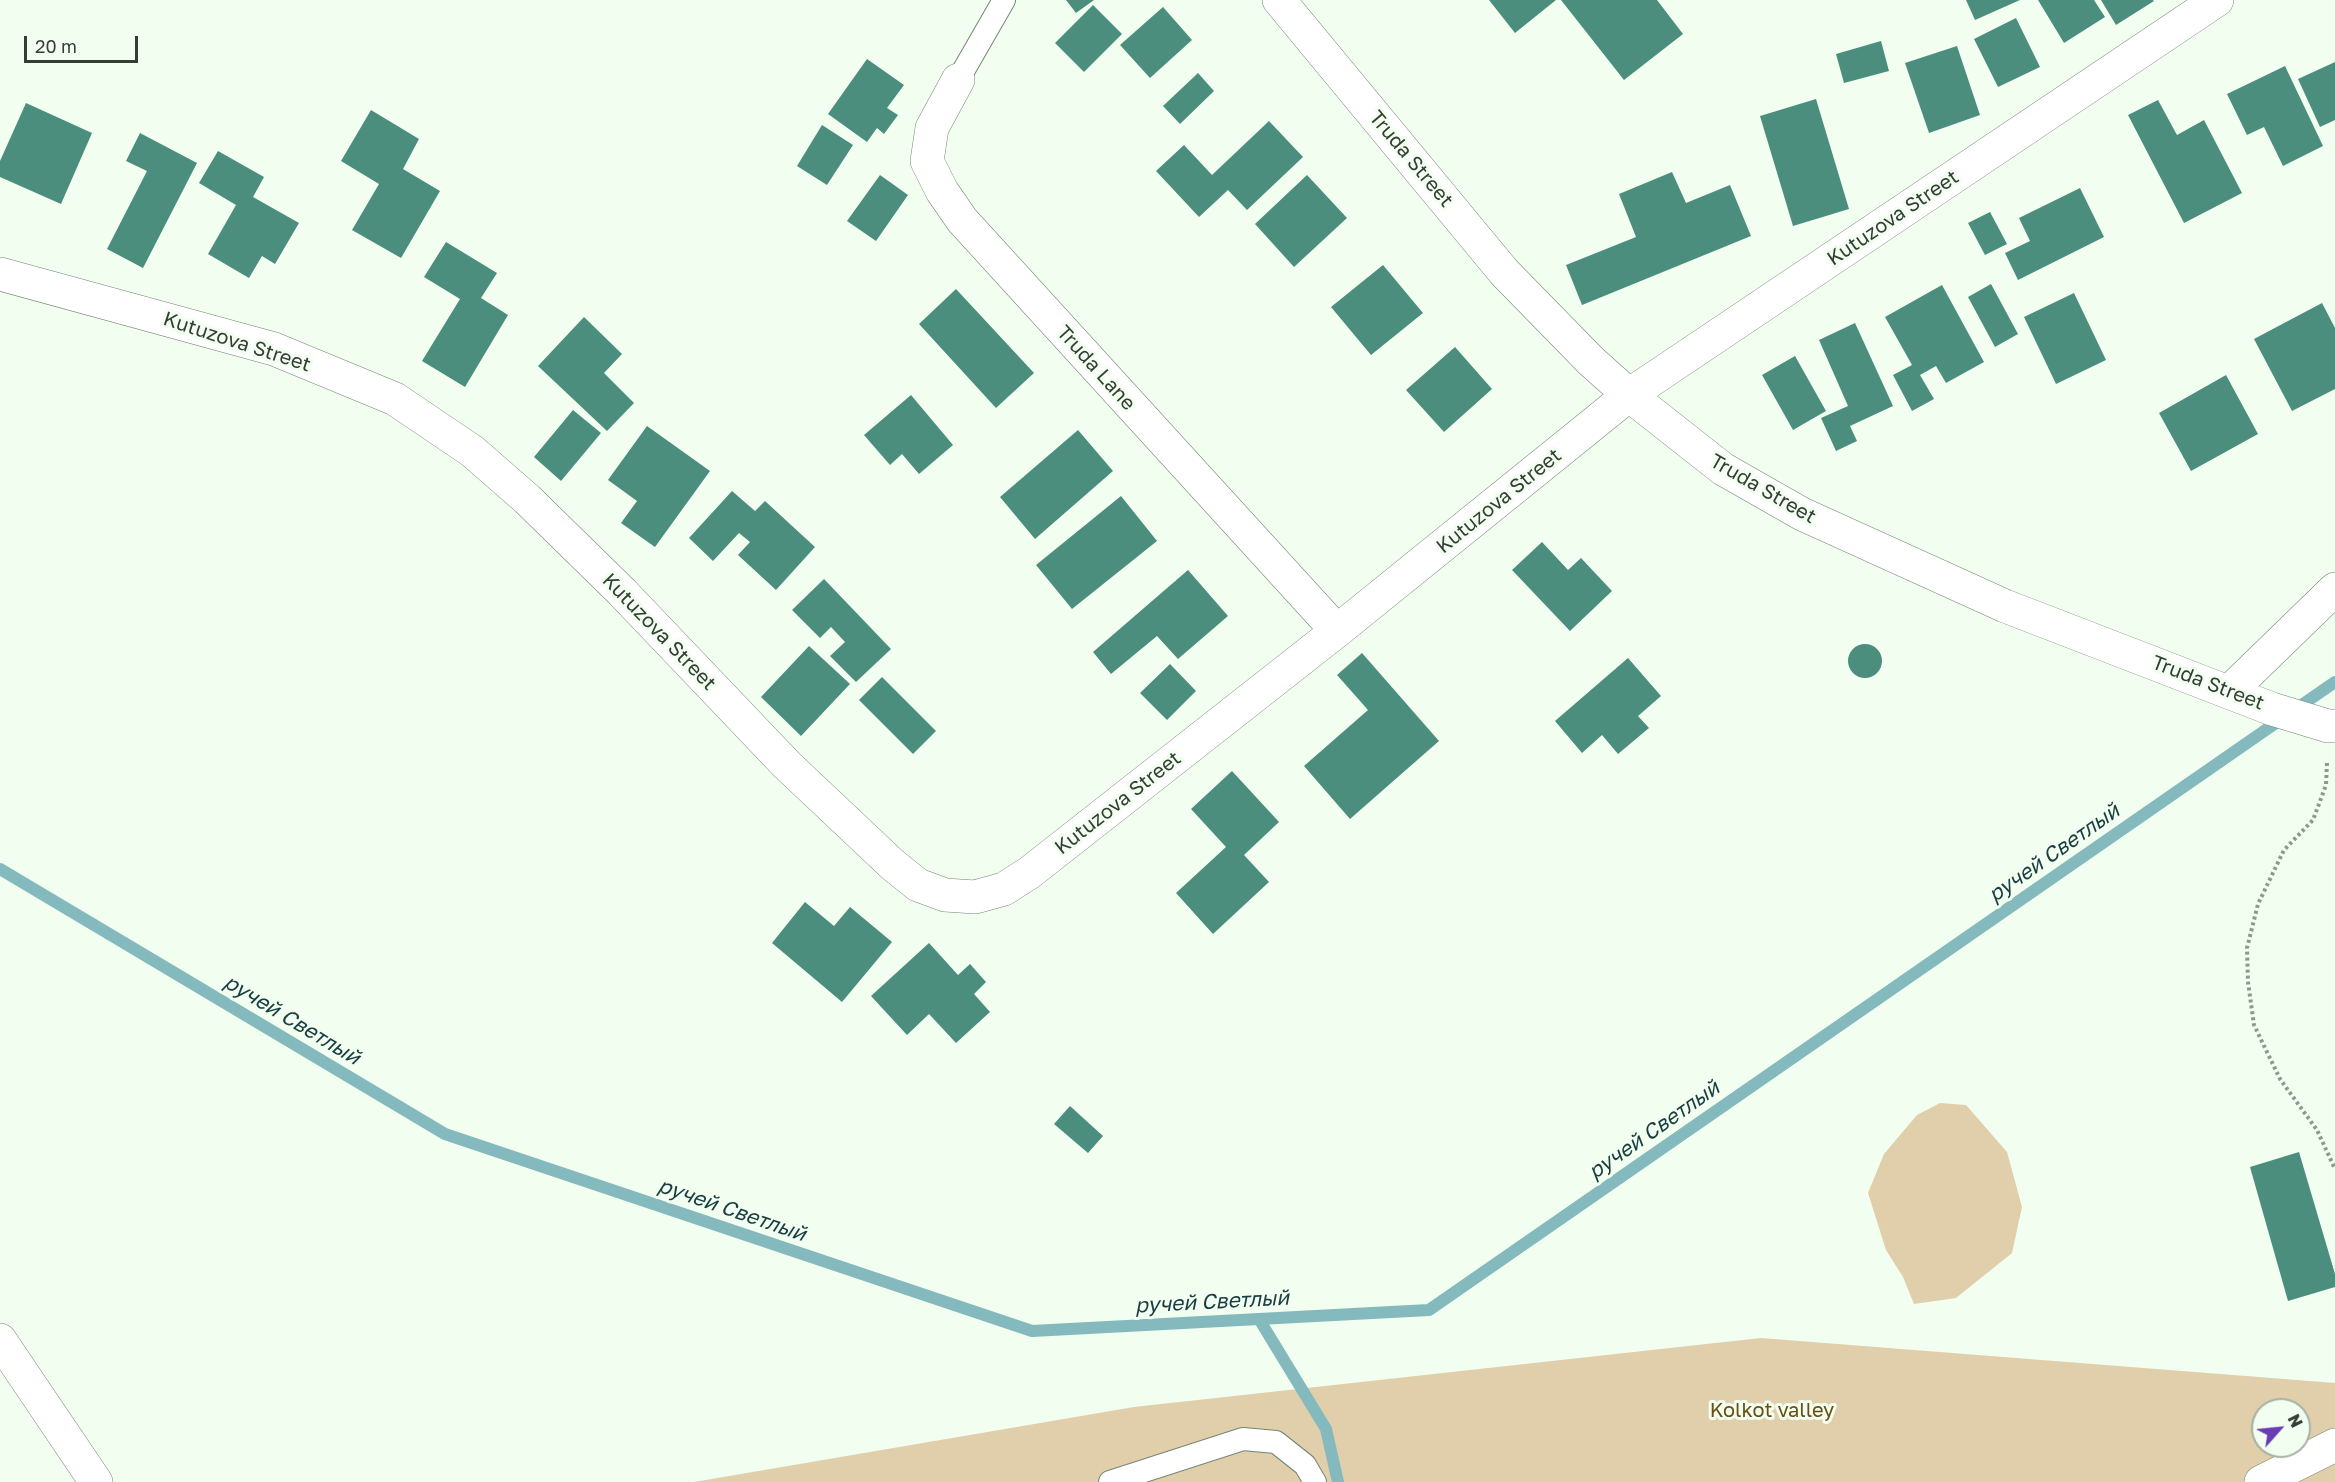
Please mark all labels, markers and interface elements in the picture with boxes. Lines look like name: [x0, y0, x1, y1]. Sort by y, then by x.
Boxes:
scale bar: [27, 24, 141, 62]
text: 20 m: [35, 35, 77, 57]
street label: Truda Street: [1364, 106, 1458, 212]
street label: Kutuzova Street: [1823, 165, 1963, 271]
street label: Kutuzova Street: [160, 307, 314, 377]
street label: Truda Lane: [1052, 321, 1140, 415]
street label: Kutuzova Street: [1432, 443, 1566, 559]
street label: Truda Street: [1706, 449, 1820, 529]
street label: Kutuzova Street: [597, 568, 721, 696]
street label: Truda Street: [2148, 651, 2268, 715]
street label: Kutuzova Street: [1050, 746, 1186, 860]
water label: ручей Светлый: [1984, 798, 2124, 908]
water label: ручей Светлый: [219, 969, 365, 1071]
water label: ручей Светлый: [1584, 1075, 1724, 1185]
water label: ручей Светлый: [655, 1173, 809, 1247]
water label: ручей Светлый: [1134, 1285, 1290, 1319]
north arrow: [2251, 1398, 2311, 1458]
park label: Kolkot valley: [1710, 1399, 1834, 1423]
text: N: [2284, 1411, 2307, 1431]

